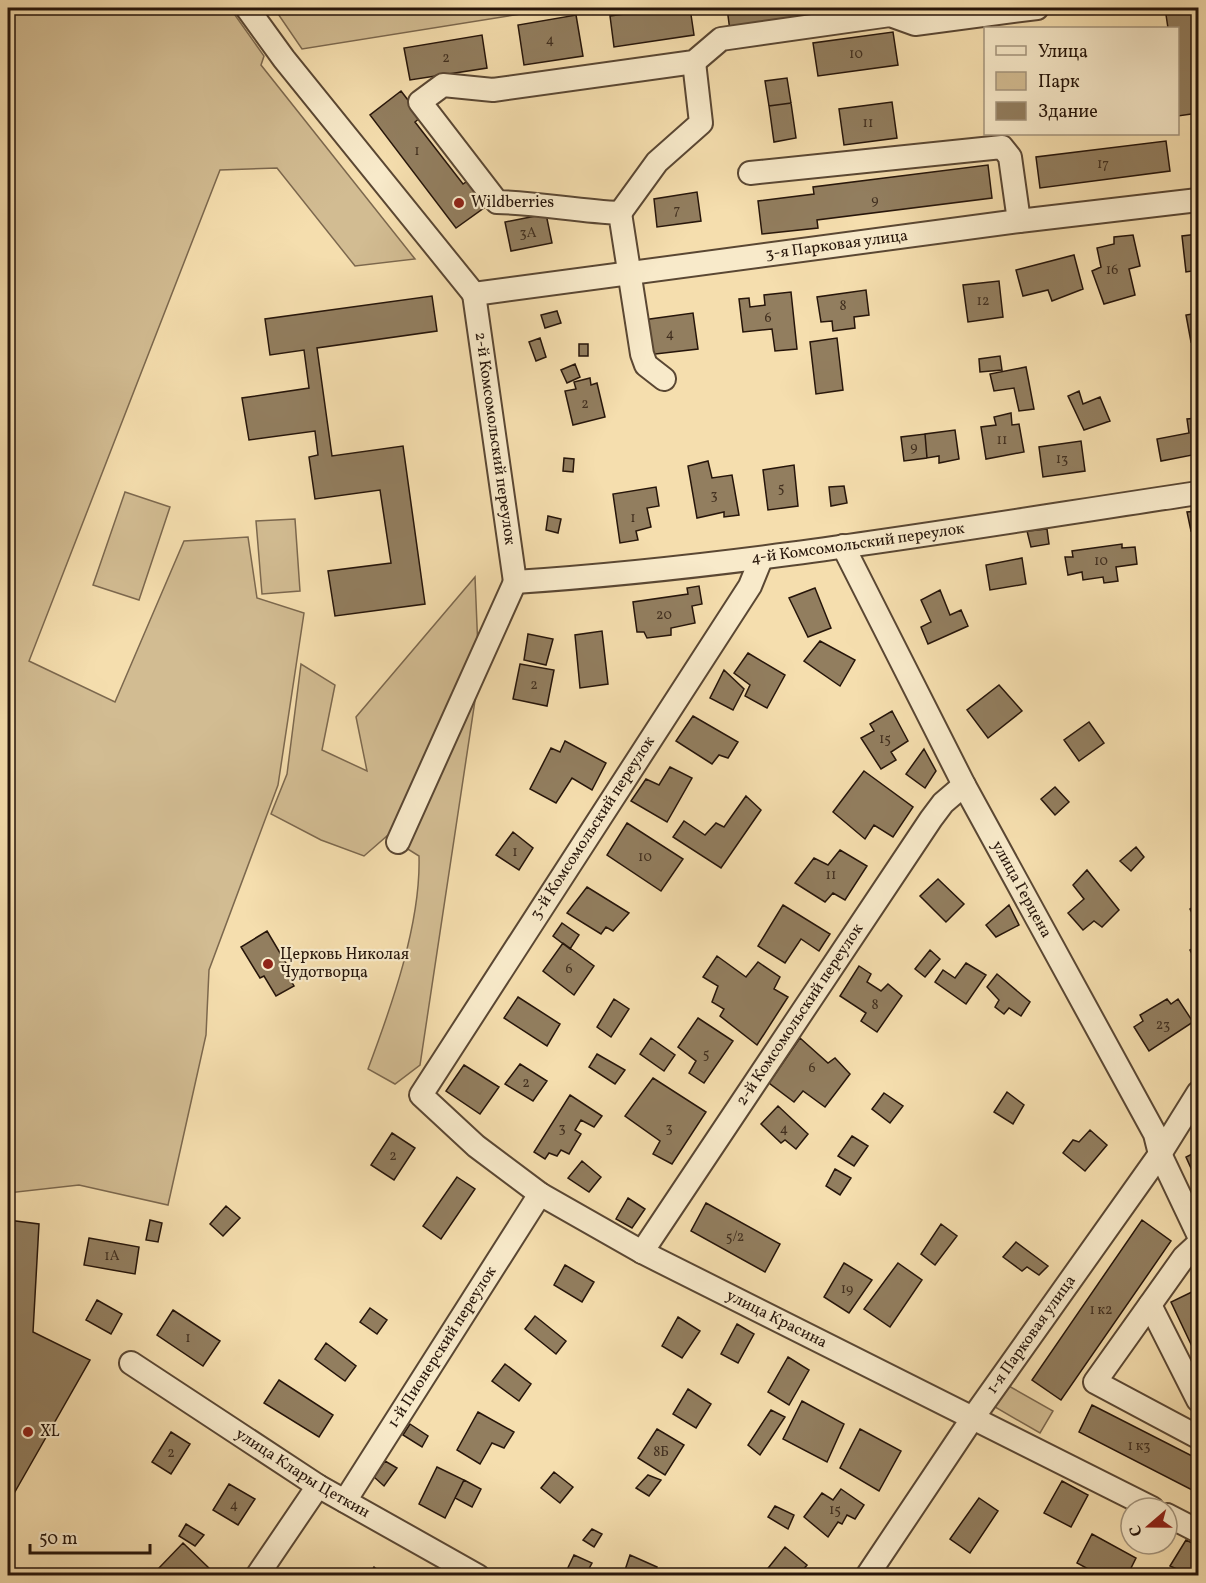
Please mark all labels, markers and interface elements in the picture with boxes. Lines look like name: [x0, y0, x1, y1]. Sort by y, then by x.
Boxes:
legend: [984, 27, 1179, 135]
house number: 4: [546, 31, 554, 50]
text: Улица: [1038, 40, 1088, 65]
house number: 10: [849, 45, 863, 64]
house number: 2: [442, 49, 450, 68]
text: Парк: [1038, 70, 1080, 95]
text: Здание: [1038, 100, 1098, 125]
house number: 11: [863, 114, 873, 133]
house number: 1: [414, 142, 420, 161]
house number: 17: [1097, 155, 1109, 174]
house number: 9: [871, 191, 879, 210]
place label: Wildberries: [471, 192, 554, 214]
marker: Wildberries: [452, 196, 466, 210]
house number: 7: [674, 201, 681, 220]
house number: 3А: [519, 224, 537, 243]
street label: 3-я Парковая улица: [764, 225, 909, 266]
house number: 16: [1106, 261, 1118, 280]
house number: 12: [977, 292, 989, 311]
house number: 8: [839, 297, 847, 316]
house number: 6: [764, 309, 772, 328]
house number: 4: [666, 325, 674, 344]
street label: 2-й Комсомольский переулок: [469, 331, 521, 547]
house number: 2: [581, 395, 589, 414]
house number: 11: [997, 431, 1007, 450]
house number: 9: [910, 438, 918, 457]
house number: 13: [1056, 450, 1068, 469]
house number: 5: [778, 479, 784, 498]
house number: 3: [710, 486, 718, 505]
house number: 1: [630, 509, 636, 528]
street label: 4-й Комсомольский переулок: [750, 518, 967, 570]
house number: 10: [1094, 552, 1108, 571]
house number: 20: [656, 606, 672, 625]
house number: 2: [530, 676, 538, 695]
house number: 15: [879, 730, 891, 749]
street label: 3-й Комсомольский переулок: [525, 732, 661, 924]
street label: улица Герцена: [986, 837, 1057, 942]
house number: 1: [512, 843, 518, 862]
house number: 10: [638, 848, 652, 867]
house number: 11: [826, 866, 836, 885]
street label: 2-й Комсомольский переулок: [731, 919, 869, 1110]
place label: Церковь Николая Чудотворца: [280, 944, 409, 984]
marker: Церковь Николая Чудотворца: [261, 957, 275, 971]
house number: 6: [565, 960, 573, 979]
house number: 8: [871, 996, 879, 1015]
house number: 23: [1156, 1016, 1170, 1035]
house number: 5: [703, 1045, 709, 1064]
house number: 6: [808, 1059, 816, 1078]
house number: 2: [522, 1074, 530, 1093]
house number: 3: [558, 1119, 566, 1138]
house number: 3: [665, 1119, 673, 1138]
house number: 4: [780, 1120, 788, 1139]
house number: 2: [389, 1147, 397, 1166]
house number: 5/2: [726, 1228, 744, 1247]
house number: 1А: [104, 1247, 120, 1266]
street label: 1-й Пионерский переулок: [383, 1262, 503, 1433]
street label: 1-я Парковая улица: [982, 1271, 1081, 1399]
house number: 19: [841, 1280, 853, 1299]
street label: улица Красина: [722, 1285, 831, 1354]
house number: 1 к2: [1089, 1301, 1113, 1320]
house number: 1: [185, 1329, 191, 1348]
place label: XL: [40, 1421, 60, 1443]
street label: улица Клары Цеткин: [231, 1423, 374, 1524]
marker: XL: [21, 1425, 35, 1439]
house number: 1 к3: [1128, 1437, 1150, 1456]
house number: 8Б: [653, 1443, 669, 1462]
house number: 2: [167, 1444, 175, 1463]
house number: 4: [230, 1496, 238, 1515]
north arrow: [1119, 1496, 1179, 1556]
house number: 15: [829, 1501, 841, 1520]
scale bar: [30, 1517, 150, 1555]
text: С: [1125, 1522, 1149, 1539]
text: 50 m: [39, 1527, 78, 1552]

